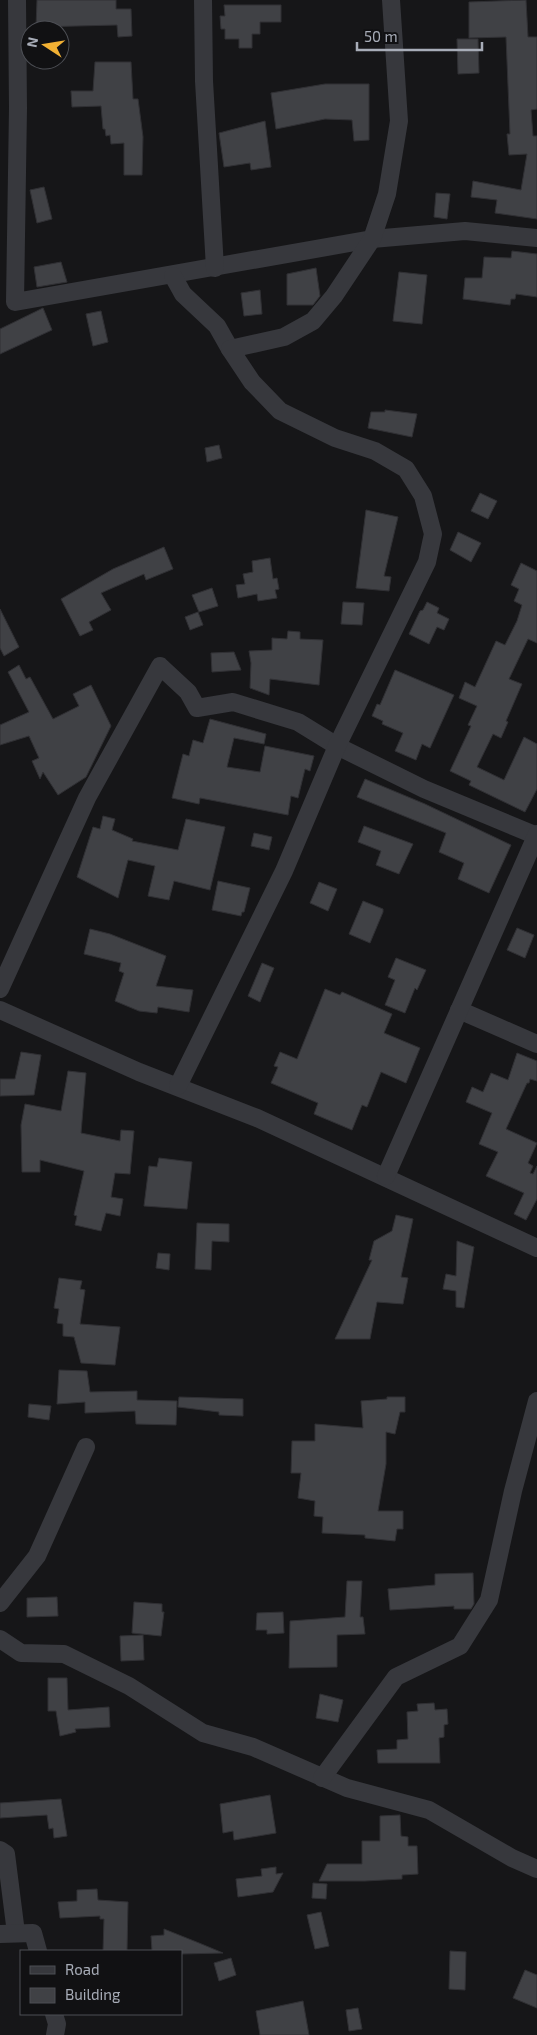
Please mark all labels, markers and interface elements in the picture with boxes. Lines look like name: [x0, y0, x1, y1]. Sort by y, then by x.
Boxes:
north arrow: [20, 20, 70, 70]
scale bar: [357, 20, 482, 52]
text: 50 m: [364, 27, 398, 45]
text: N: [22, 35, 41, 49]
legend: [20, 1950, 182, 2015]
text: Road: [65, 1960, 100, 1978]
text: Building: [65, 1985, 121, 2003]

